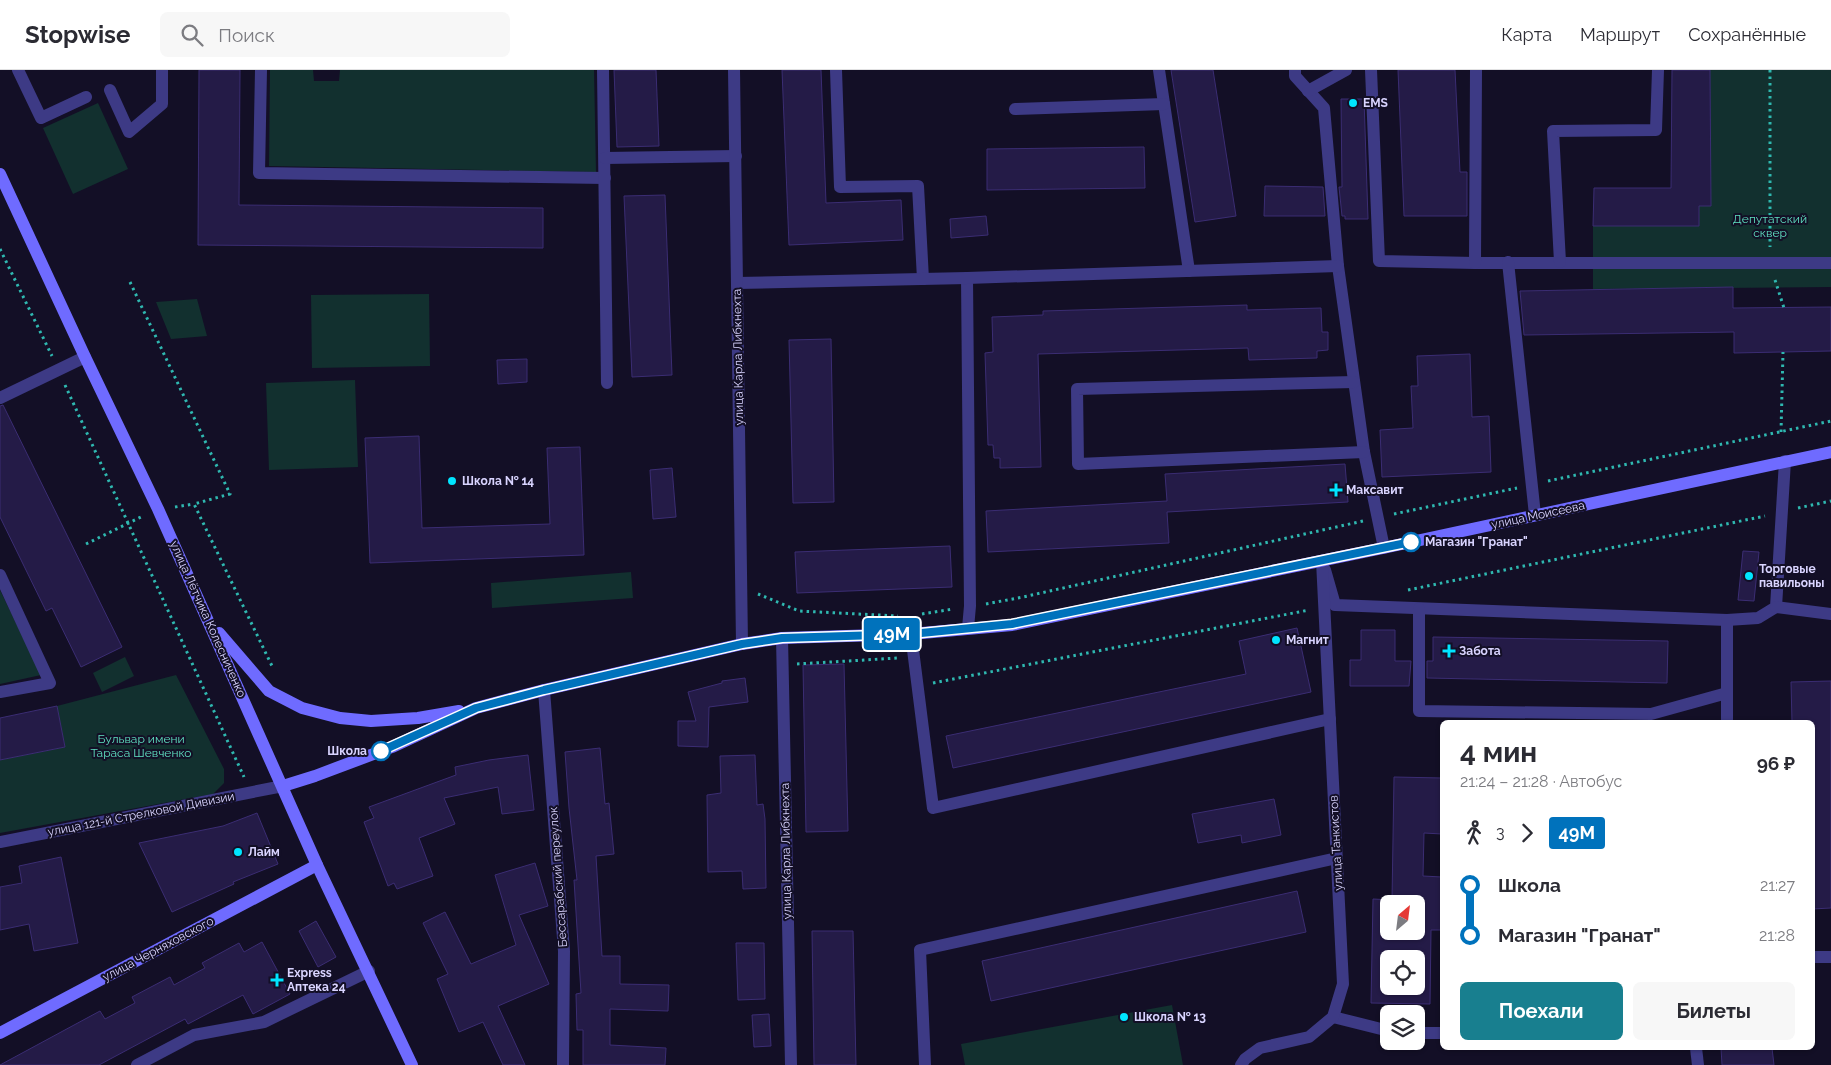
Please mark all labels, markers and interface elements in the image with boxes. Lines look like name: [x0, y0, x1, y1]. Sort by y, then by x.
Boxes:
search box: [160, 12, 510, 57]
text: Stopwise: [25, 20, 130, 49]
icon: search: [178, 21, 206, 49]
text: Поиск: [218, 24, 275, 46]
text: Карта: [1501, 24, 1552, 45]
text: Маршрут: [1580, 24, 1660, 45]
text: Сохранённые: [1688, 24, 1806, 45]
place label: EMS: [1363, 96, 1388, 110]
marker: EMS: [1347, 97, 1359, 109]
park label: Депутатский сквер: [1733, 212, 1807, 240]
street label: улица Карла Либкнехта: [730, 289, 746, 425]
place label: Школа № 14: [462, 474, 534, 488]
marker: Школа № 14: [446, 475, 458, 487]
place label: Максавит: [1346, 483, 1404, 497]
marker: Максавит: [1330, 484, 1342, 496]
street label: улица Моисеева: [1490, 498, 1586, 532]
marker: Магазин "Гранат": [1401, 532, 1421, 552]
place label: Магазин "Гранат": [1425, 535, 1528, 549]
street label: улица Лётчика Колесниченко: [167, 539, 249, 699]
place label: Торговые павильоны: [1759, 562, 1824, 590]
marker: Торговые павильоны: [1743, 570, 1755, 582]
line badge: 49М: [863, 618, 921, 650]
text: 49М: [874, 623, 910, 644]
place label: Магнит: [1286, 633, 1329, 647]
marker: Магнит: [1270, 634, 1282, 646]
place label: Забота: [1459, 644, 1501, 658]
marker: Забота: [1443, 645, 1455, 657]
park label: Бульвар имени Тараса Шевченко: [91, 732, 191, 760]
text: 4 мин: [1460, 736, 1537, 769]
marker: Школа: [371, 741, 391, 761]
place label: Школа: [327, 744, 367, 758]
text: 96 ₽: [1757, 752, 1795, 774]
text: 21:24 – 21:28 · Автобус: [1460, 772, 1622, 791]
street label: улица Карла Либкнехта: [778, 783, 794, 919]
street label: улица 121-й Стрелковой Дивизии: [46, 789, 236, 839]
street label: улица Танкистов: [1327, 795, 1345, 891]
street label: Бессарабский переулок: [546, 806, 570, 948]
icon: walk: [1460, 819, 1488, 847]
icon: forward: [1513, 819, 1541, 847]
text: 49М: [1559, 822, 1595, 843]
text: 3: [1496, 823, 1505, 842]
place label: Лайм: [248, 845, 280, 859]
marker: Лайм: [232, 846, 244, 858]
text: Школа: [1498, 874, 1561, 896]
text: 21:27: [1760, 876, 1795, 895]
north arrow: [1380, 895, 1425, 940]
map controls: [1380, 895, 1425, 1050]
street label: улица Черняховского: [100, 914, 216, 984]
text: Магазин "Гранат": [1498, 924, 1661, 946]
text: 21:28: [1759, 926, 1795, 945]
button: locate: [1380, 950, 1425, 995]
place label: Express Аптека 24: [287, 966, 346, 994]
marker: Express Аптека 24: [271, 974, 283, 986]
button: Поехали: [1460, 982, 1623, 1040]
button: Билеты: [1633, 982, 1795, 1040]
button: layers: [1380, 1005, 1425, 1050]
place label: Школа № 13: [1134, 1010, 1206, 1024]
marker: Школа № 13: [1118, 1011, 1130, 1023]

